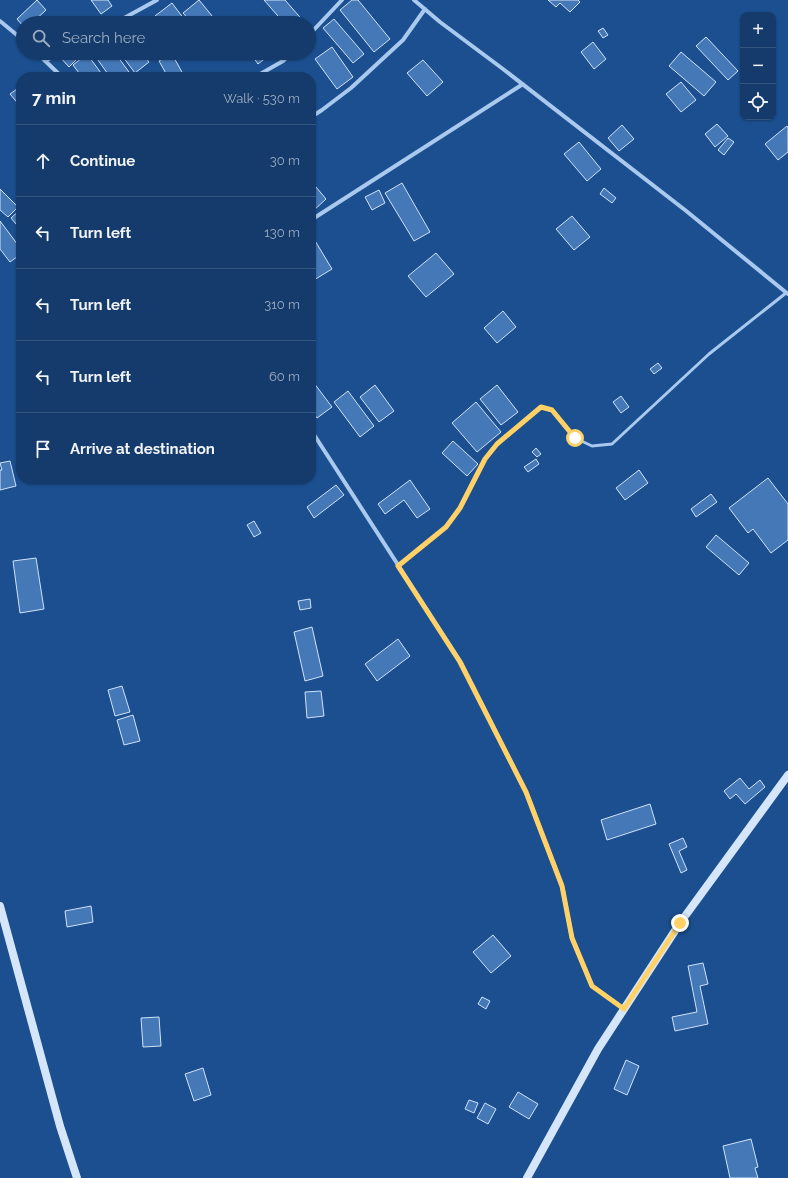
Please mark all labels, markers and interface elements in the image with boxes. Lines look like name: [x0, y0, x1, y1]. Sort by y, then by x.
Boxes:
map controls: [740, 12, 776, 120]
button: +: [740, 12, 776, 48]
search box: [16, 16, 316, 60]
icon: search: [30, 27, 52, 49]
text: Search here: [62, 29, 145, 47]
button: −: [740, 48, 776, 84]
button: locate: [740, 84, 776, 120]
text: 7 min: [32, 88, 76, 108]
text: Walk · 530 m: [223, 91, 300, 106]
icon: ahead: [32, 150, 54, 172]
text: Continue: [70, 152, 135, 170]
text: 30 m: [270, 153, 300, 168]
icon: left: [32, 222, 54, 244]
text: Turn left: [70, 224, 131, 242]
text: 130 m: [264, 225, 300, 240]
icon: left: [32, 294, 54, 316]
text: Turn left: [70, 296, 131, 314]
text: 310 m: [264, 297, 300, 312]
icon: left: [32, 366, 54, 388]
text: Turn left: [70, 368, 131, 386]
text: 60 m: [269, 369, 300, 384]
route start: [566, 429, 584, 447]
icon: arrive: [32, 438, 54, 460]
text: Arrive at destination: [70, 440, 215, 458]
route end: [671, 914, 689, 932]

